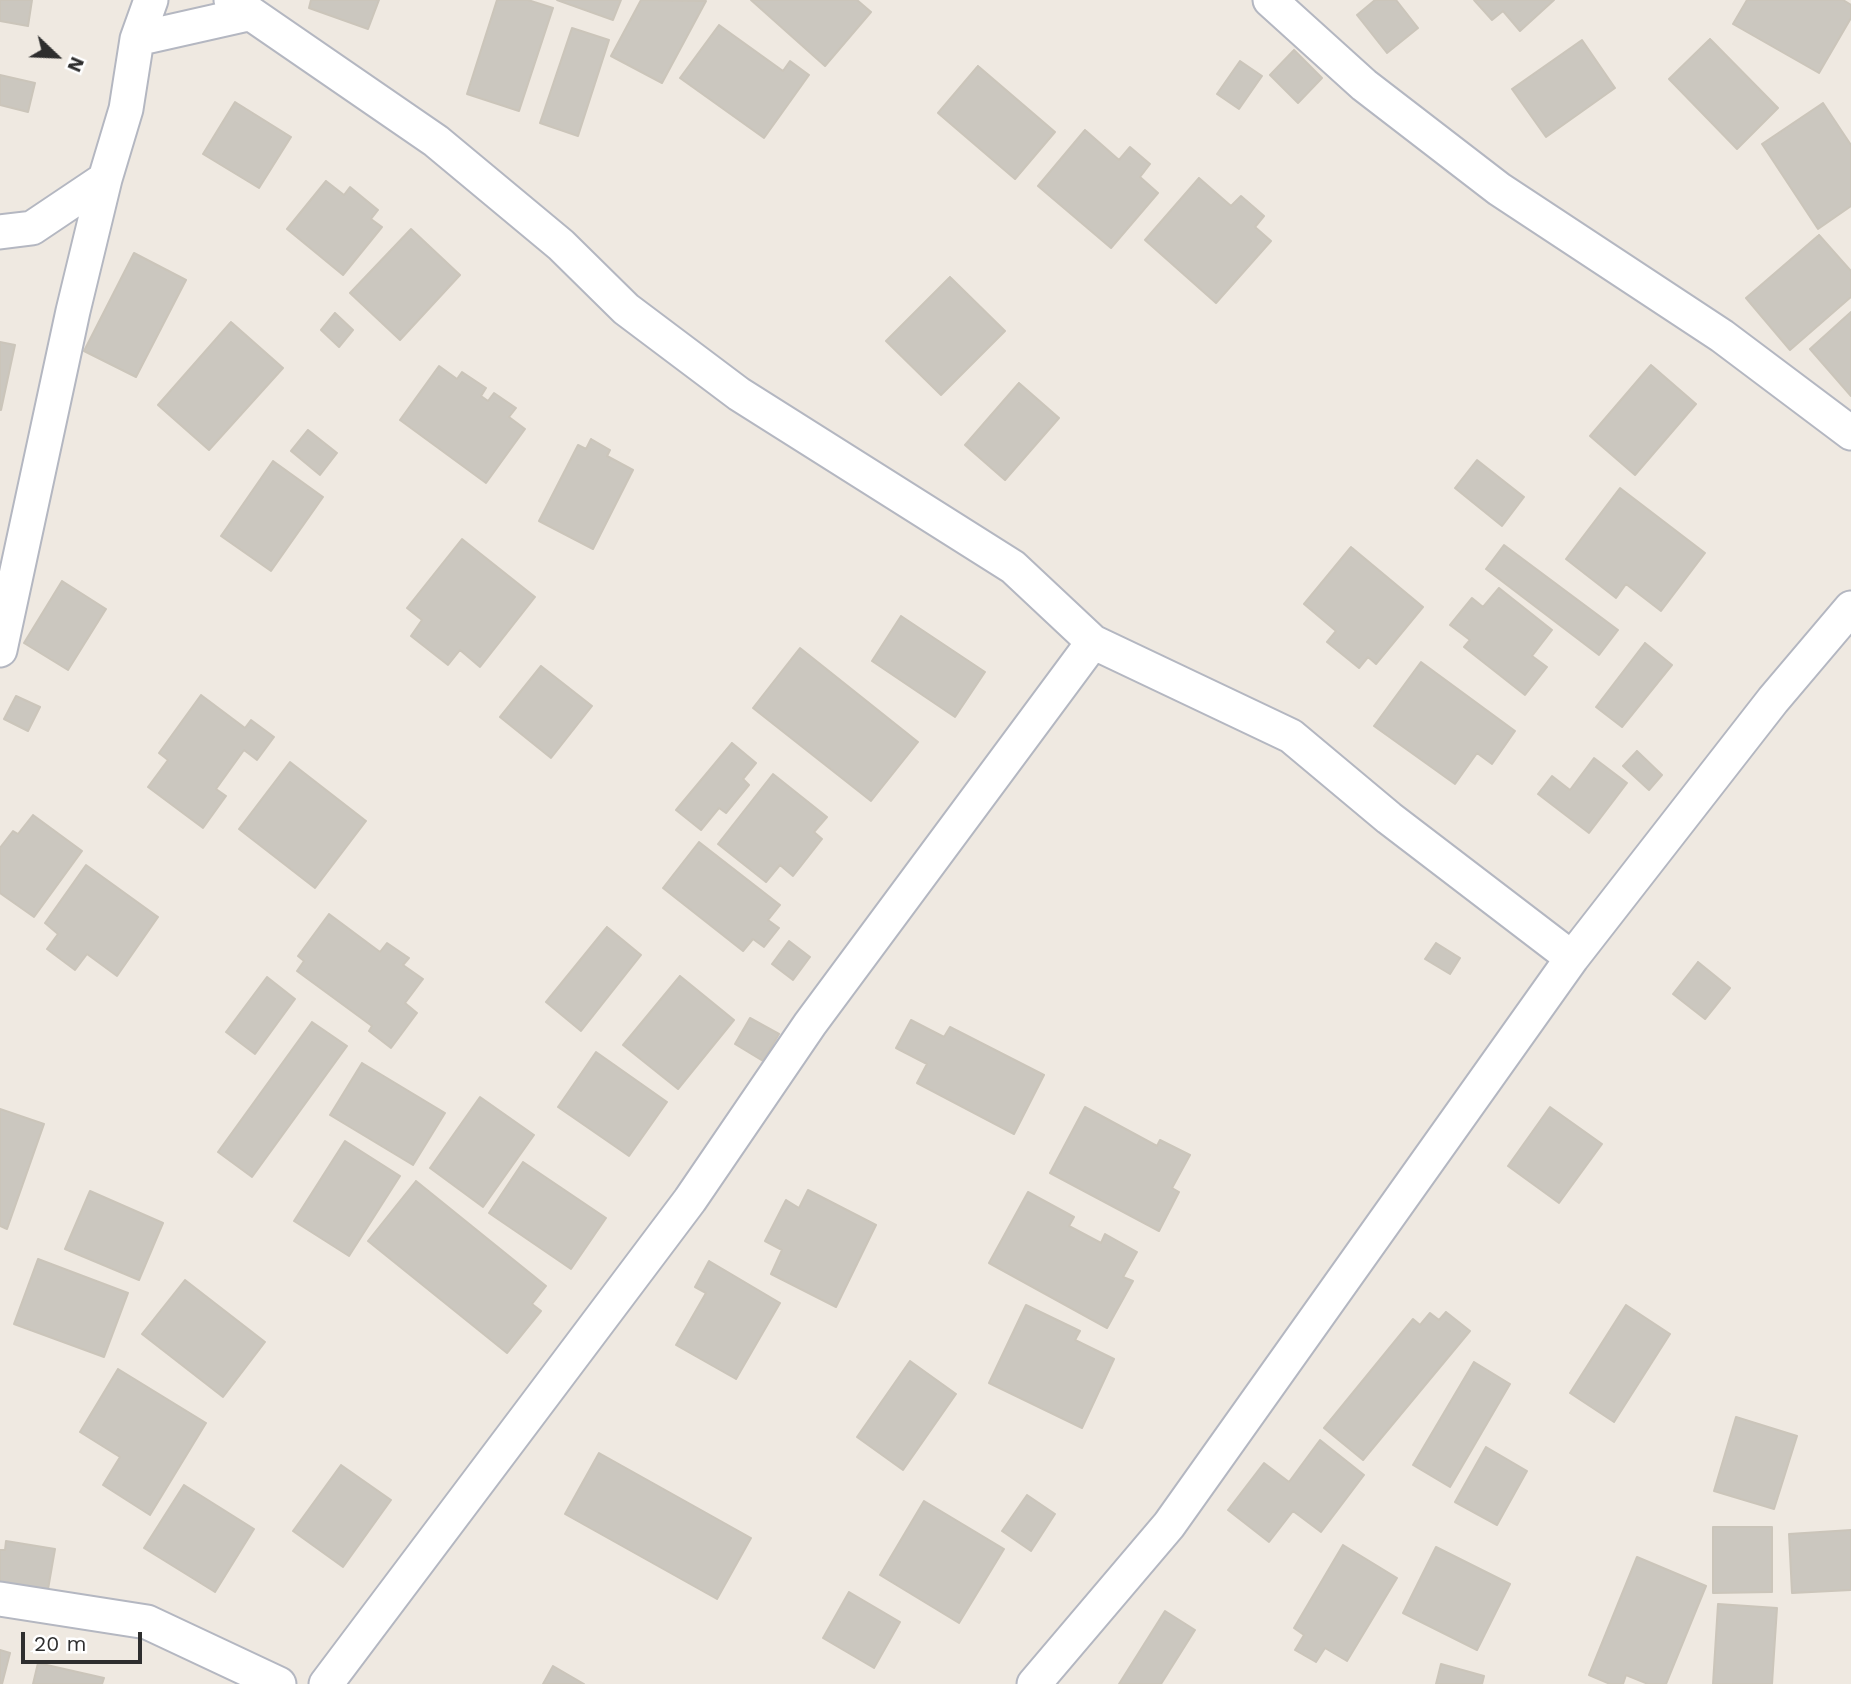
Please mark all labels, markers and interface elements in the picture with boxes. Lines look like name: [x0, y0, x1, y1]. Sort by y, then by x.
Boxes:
north arrow: [21, 21, 91, 91]
text: N: [62, 53, 89, 75]
scale bar: [24, 1618, 145, 1662]
text: 20 m: [34, 1631, 86, 1656]

